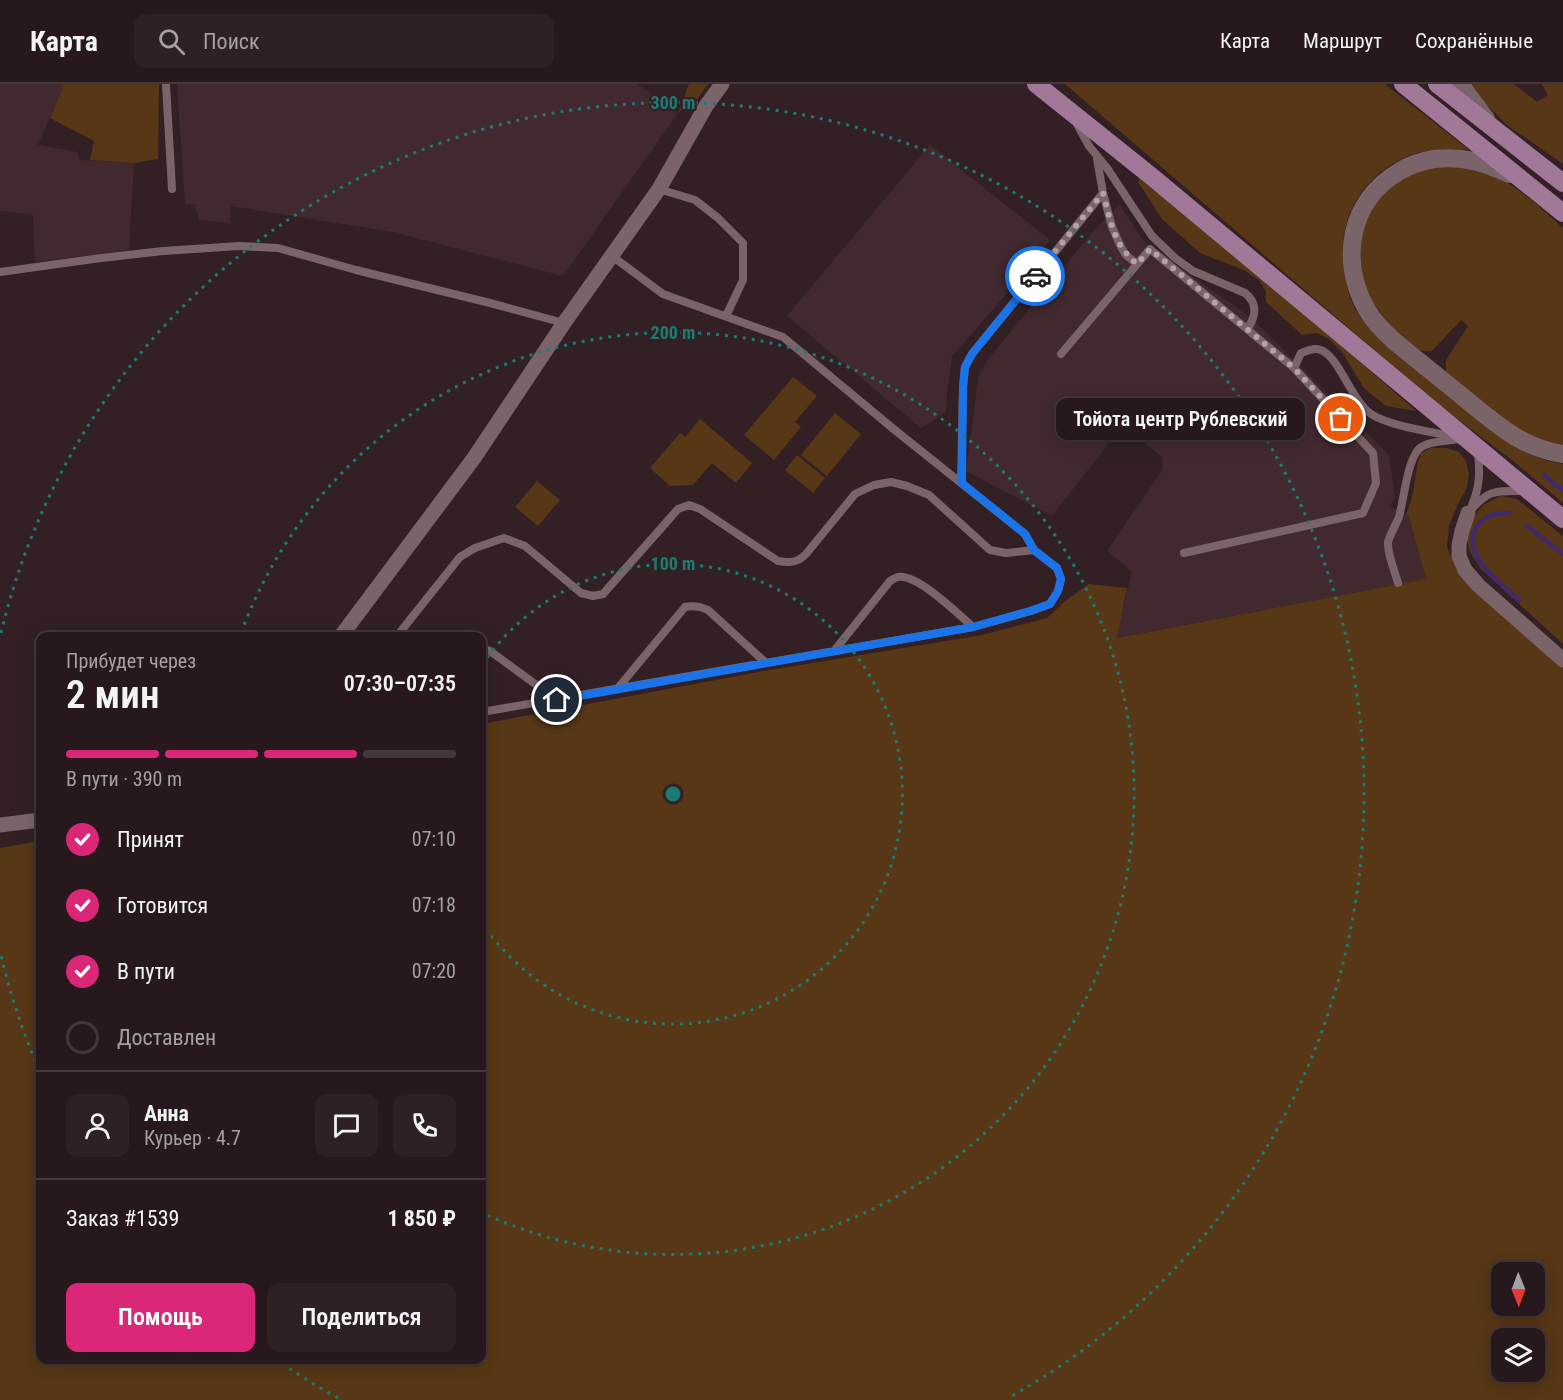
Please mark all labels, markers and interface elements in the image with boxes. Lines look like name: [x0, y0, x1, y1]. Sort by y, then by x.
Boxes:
search box: [134, 14, 554, 68]
text: Карта: [30, 25, 98, 58]
icon: search: [155, 25, 188, 58]
text: Поиск: [203, 29, 260, 54]
text: Карта: [1220, 29, 1270, 53]
text: Маршрут: [1303, 29, 1382, 53]
text: Сохранённые: [1415, 29, 1533, 53]
text: 300 m: [651, 92, 695, 113]
courier: [1005, 246, 1065, 306]
icon: car: [1019, 260, 1052, 293]
text: 200 m: [651, 322, 695, 343]
pin: [1315, 393, 1366, 444]
callout: Тойота центр Рублевский: [1056, 398, 1305, 440]
icon: bag: [1324, 402, 1357, 435]
text: Тойота центр Рублевский: [1073, 407, 1288, 431]
text: 100 m: [651, 553, 695, 574]
text: Прибудет через: [66, 649, 196, 673]
text: 07:30–07:35: [344, 671, 456, 696]
text: 2 мин: [66, 672, 159, 718]
pin: [531, 674, 582, 725]
icon: home: [540, 683, 573, 716]
text: В пути · 390 m: [66, 767, 182, 791]
centre of rings: [663, 784, 683, 804]
icon: check: [66, 823, 99, 856]
text: Принят: [117, 827, 184, 852]
text: 07:10: [412, 827, 456, 851]
icon: check: [66, 889, 99, 922]
text: Готовится: [117, 893, 208, 918]
text: 07:18: [412, 893, 456, 917]
icon: check: [66, 955, 99, 988]
text: В пути: [117, 959, 175, 984]
text: 07:20: [412, 959, 456, 983]
text: Доставлен: [117, 1025, 216, 1050]
button: person: [66, 1094, 129, 1157]
button: chat: [315, 1094, 378, 1157]
button: phone: [393, 1094, 456, 1157]
text: Анна: [144, 1101, 189, 1126]
text: Курьер · 4.7: [144, 1126, 241, 1150]
text: Заказ #1539: [66, 1206, 179, 1231]
text: 1 850 ₽: [388, 1206, 456, 1231]
north arrow: [1491, 1262, 1545, 1316]
map controls: [1491, 1262, 1545, 1382]
button: Помощь: [66, 1283, 255, 1352]
button: Поделиться: [267, 1283, 456, 1352]
button: layers: [1491, 1328, 1545, 1382]

